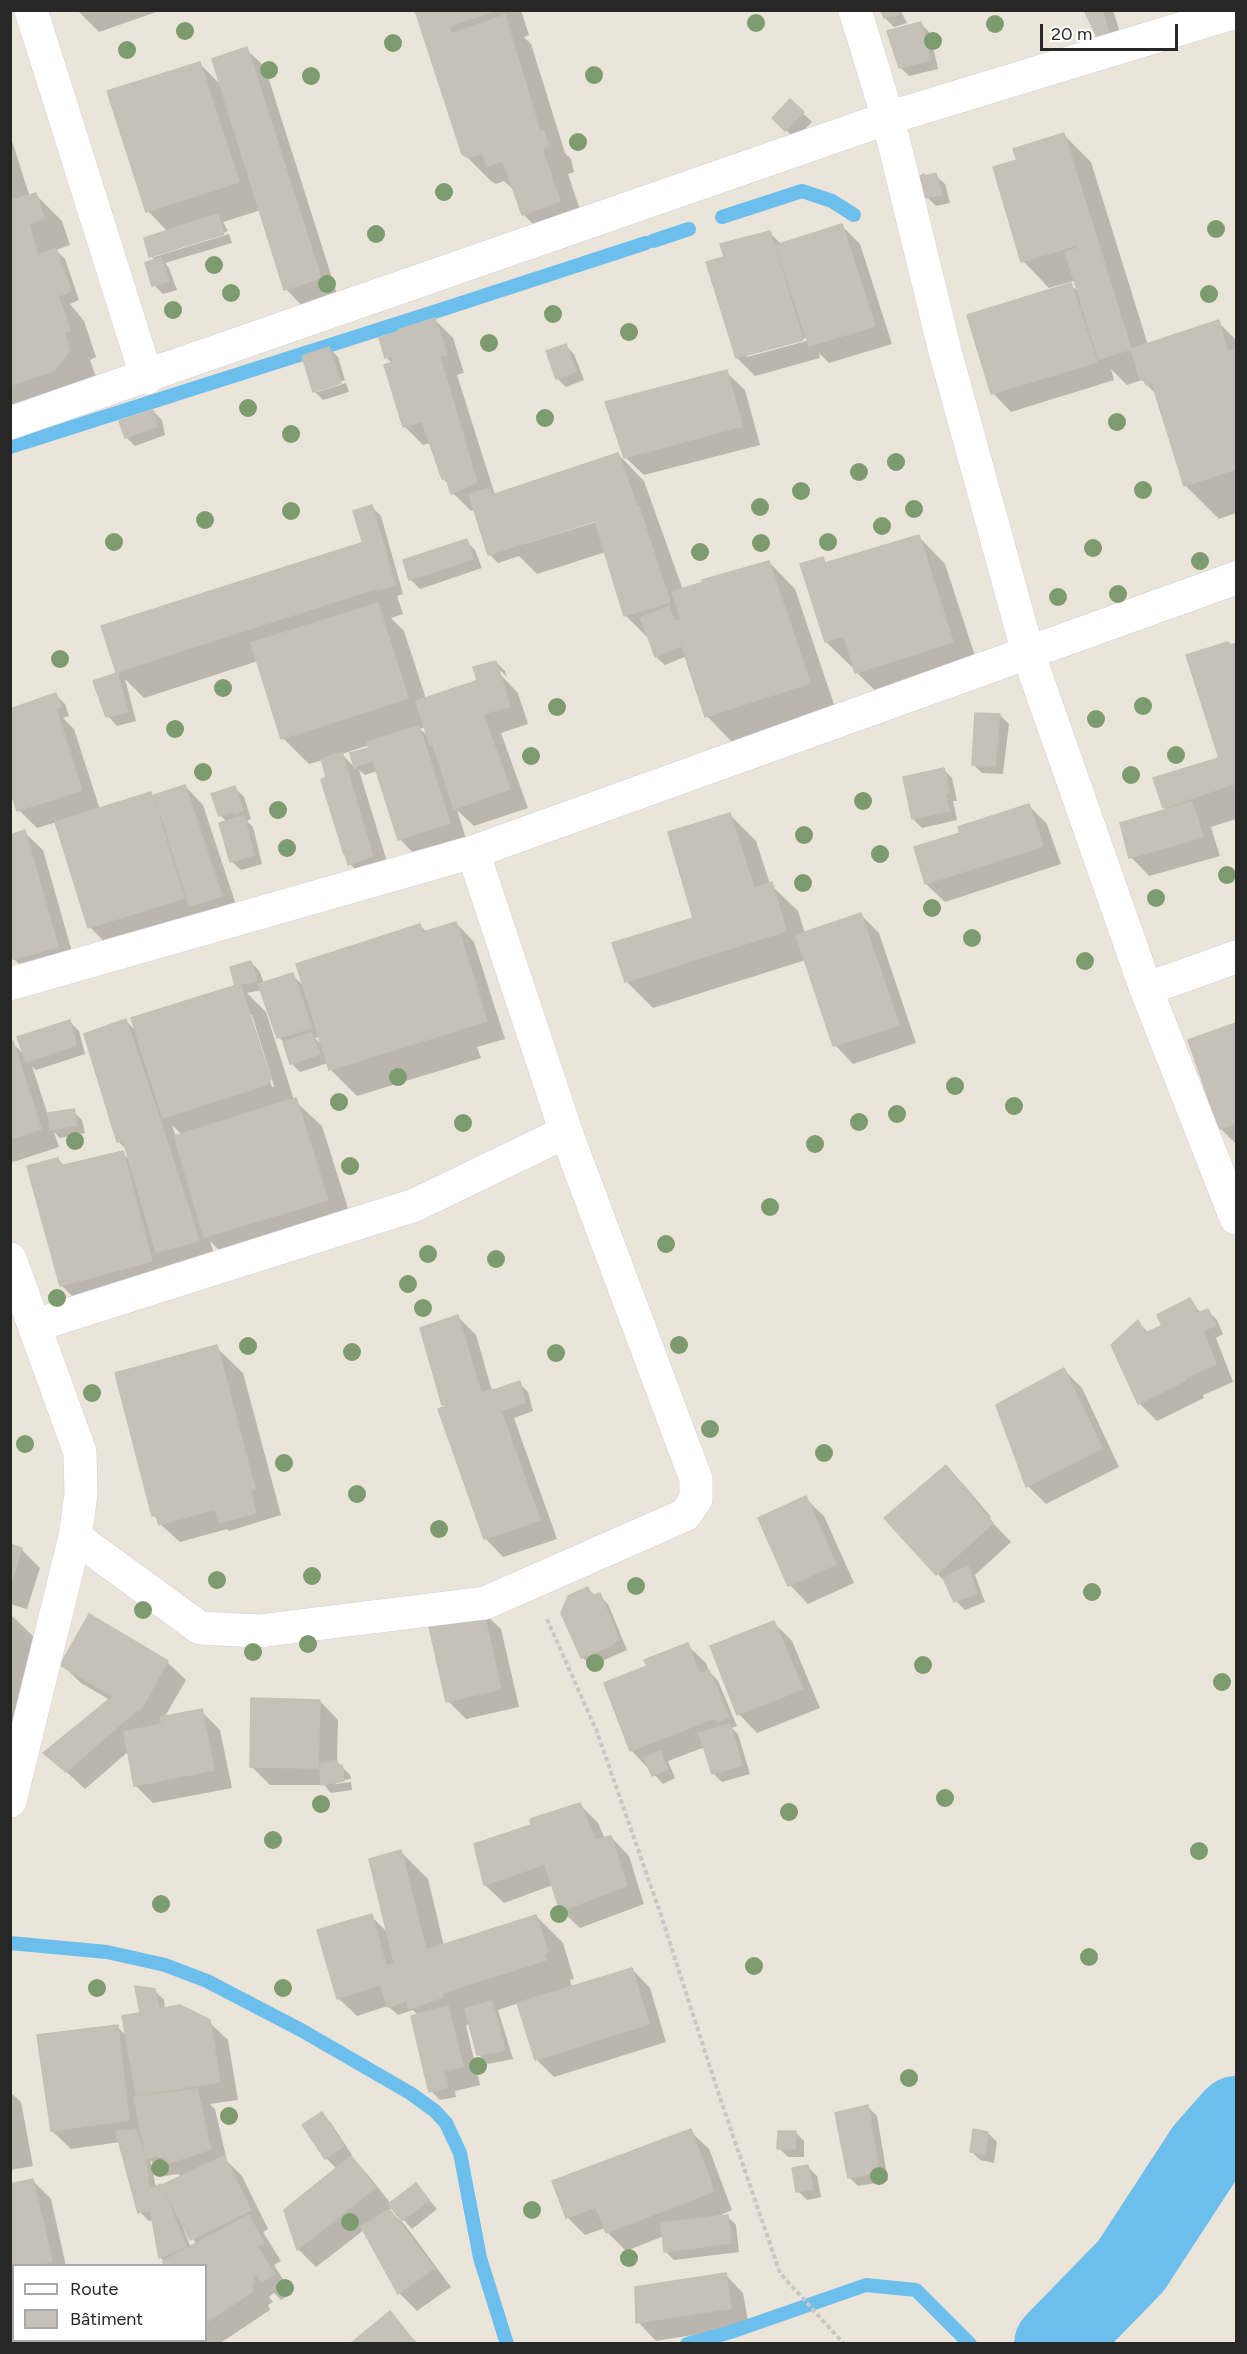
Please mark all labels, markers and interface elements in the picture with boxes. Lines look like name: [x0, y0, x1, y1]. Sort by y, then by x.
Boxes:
scale bar: [1043, 12, 1181, 50]
text: 20 m: [1051, 23, 1092, 45]
legend: [12, 2264, 207, 2342]
text: Route: [70, 2278, 118, 2300]
text: Bâtiment: [70, 2308, 143, 2330]

